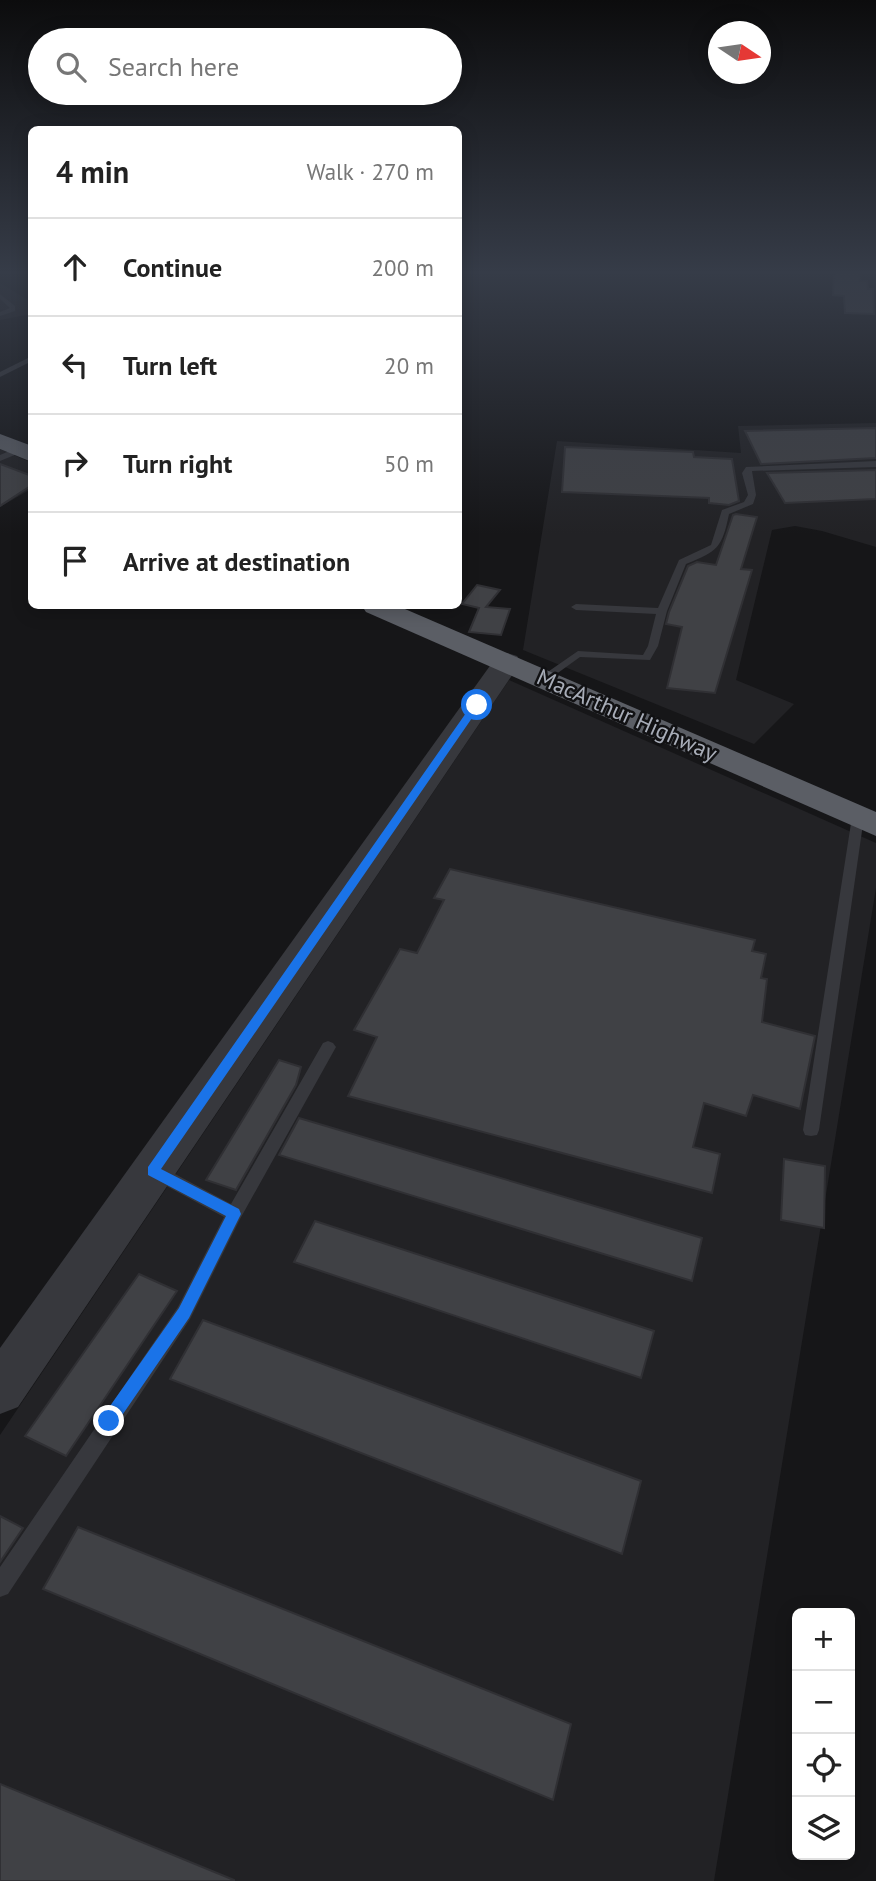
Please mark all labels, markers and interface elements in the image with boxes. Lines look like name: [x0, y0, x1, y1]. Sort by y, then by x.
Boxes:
north arrow: [708, 21, 771, 84]
search box: [28, 28, 462, 105]
icon: search: [52, 48, 90, 86]
text: Search here: [108, 50, 239, 83]
text: 4 min: [56, 152, 129, 191]
text: Walk · 270 m: [307, 157, 434, 186]
icon: ahead: [56, 248, 94, 286]
text: Continue: [123, 251, 222, 284]
text: 200 m: [372, 253, 434, 282]
icon: left: [56, 346, 94, 384]
text: Turn left: [123, 349, 217, 382]
text: 20 m: [384, 351, 434, 380]
icon: right: [56, 444, 94, 482]
text: Turn right: [123, 447, 232, 480]
text: 50 m: [384, 449, 434, 478]
icon: arrive: [56, 542, 94, 580]
text: Arrive at destination: [123, 545, 350, 578]
street label: MacArthur Highway: [533, 662, 722, 767]
route start: [461, 689, 492, 720]
route end: [93, 1405, 124, 1436]
map controls: [792, 1608, 855, 1860]
button: +: [792, 1608, 855, 1671]
button: −: [792, 1671, 855, 1734]
button: locate: [792, 1734, 855, 1797]
button: layers: [792, 1797, 855, 1860]

